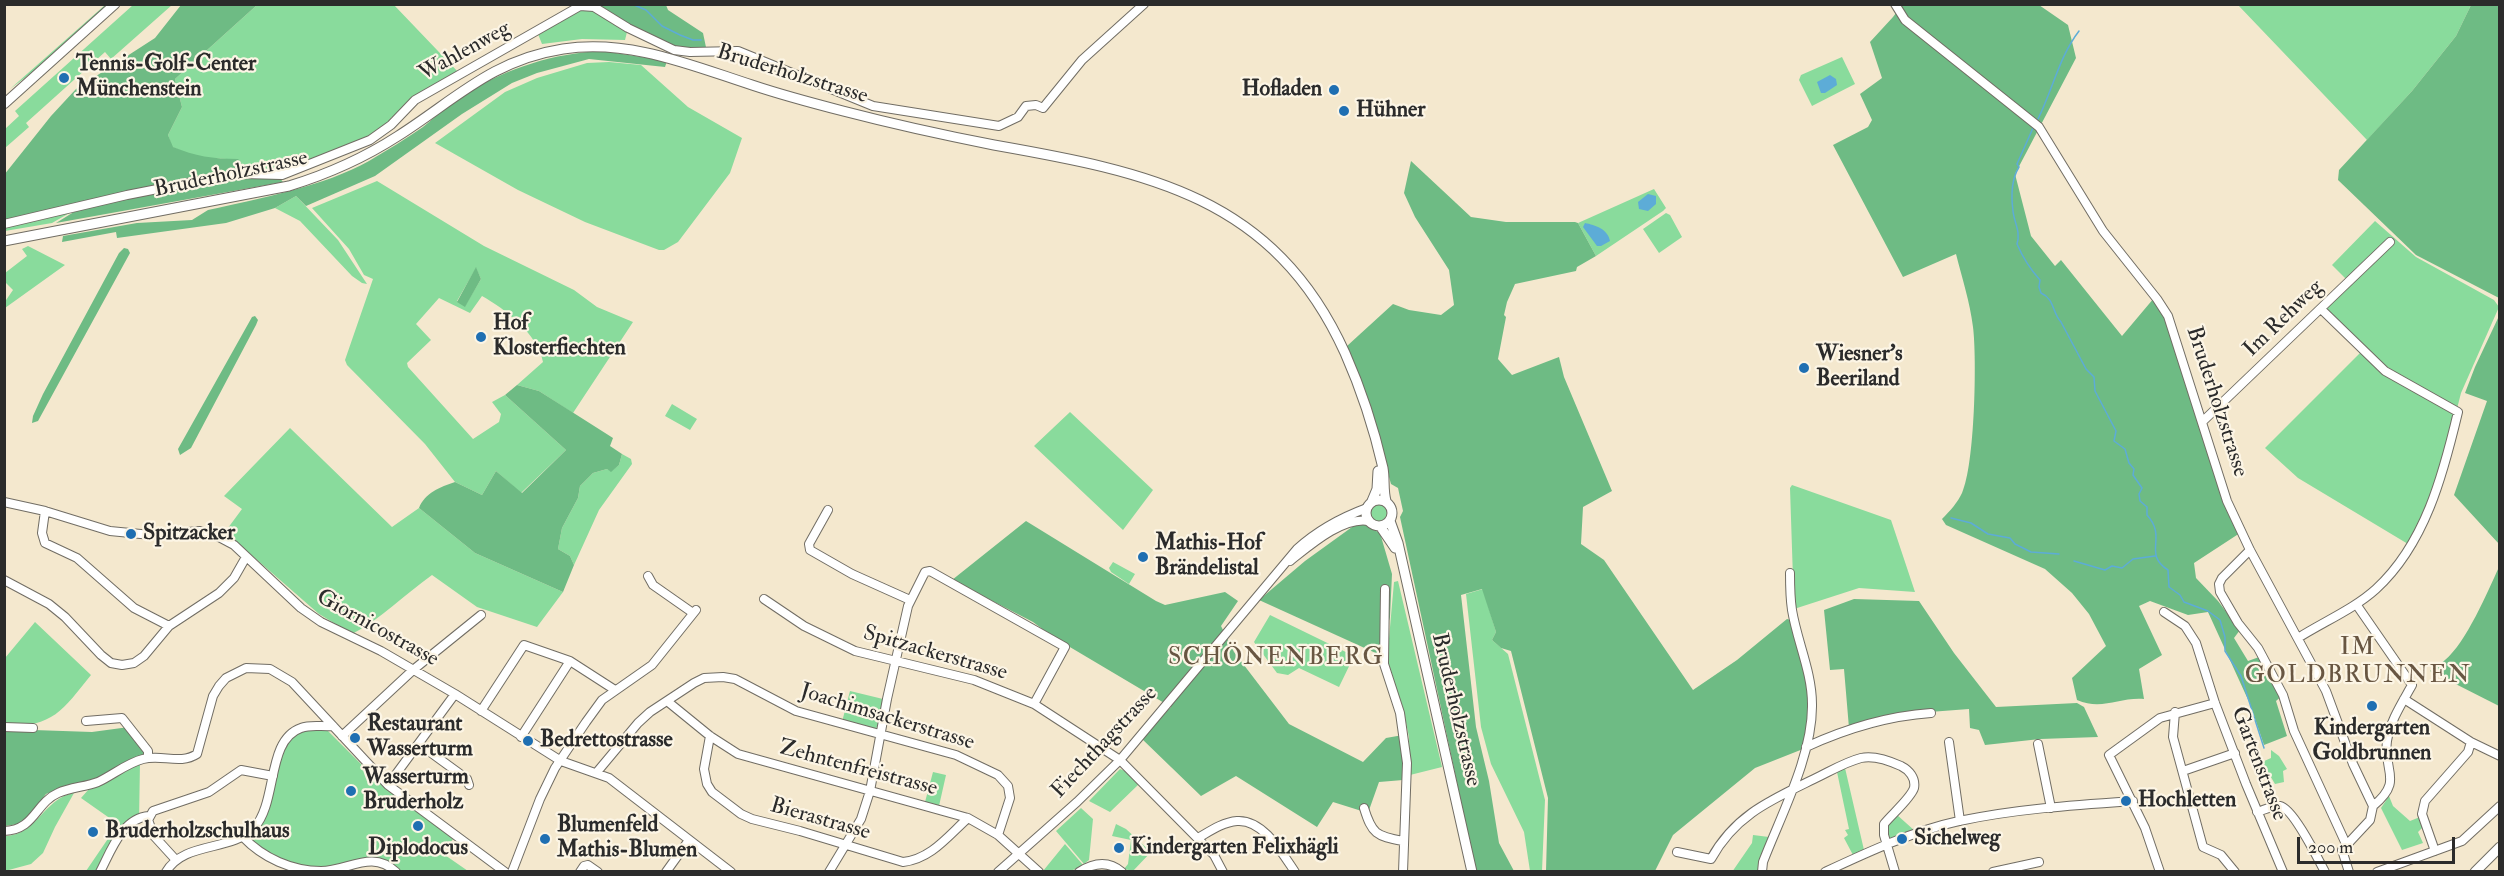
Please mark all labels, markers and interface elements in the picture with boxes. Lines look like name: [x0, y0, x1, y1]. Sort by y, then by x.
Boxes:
street label: Wahlenweg: [415, 16, 515, 88]
street label: Bruderholzstrasse: [713, 39, 871, 111]
place label: Tennis-Golf-Center Münchenstein: [76, 52, 256, 104]
marker: Tennis-Golf-Center Münchenstein: [57, 71, 71, 85]
place label: Hofladen: [1242, 77, 1322, 103]
marker: Hofladen: [1327, 83, 1341, 97]
place label: Hühner: [1356, 98, 1425, 124]
marker: Hühner: [1337, 104, 1351, 118]
street label: Bruderholzstrasse: [152, 146, 310, 204]
street label: Im Rehweg: [2239, 275, 2329, 363]
place label: Hof Klosterfiechten: [493, 311, 626, 362]
street label: Bruderholzstrasse: [2179, 323, 2253, 481]
marker: Hof Klosterfiechten: [474, 330, 488, 344]
place label: Wiesner's Beeriland: [1816, 342, 1903, 394]
marker: Wiesner's Beeriland: [1797, 361, 1811, 375]
place label: Spitzacker: [143, 521, 235, 547]
marker: Spitzacker: [124, 527, 138, 541]
place label: Mathis-Hof Brändelistal: [1155, 531, 1262, 582]
marker: Mathis-Hof Brändelistal: [1136, 550, 1150, 564]
street label: Giornicostrasse: [311, 585, 443, 673]
street label: Spitzackerstrasse: [860, 621, 1010, 687]
street label: Bruderholzstrasse: [1425, 631, 1485, 789]
district label: IM GOLDBRUNNEN: [2245, 635, 2471, 691]
district label: SCHÖNENBERG: [1168, 645, 1384, 673]
street label: Joachimsackerstrasse: [797, 679, 977, 757]
street label: Fiechthagstrasse: [1046, 681, 1164, 805]
marker: Kindergarten Goldbrunnen: [2365, 699, 2379, 713]
street label: Gartenstrasse: [2224, 703, 2292, 825]
place label: Restaurant Wasserturm: [367, 712, 473, 764]
place label: Kindergarten Goldbrunnen: [2313, 716, 2431, 768]
place label: Bedrettostrasse: [540, 728, 673, 754]
marker: Restaurant Wasserturm: [348, 731, 362, 745]
marker: Bedrettostrasse: [521, 734, 535, 748]
street label: Zehntenfreistrasse: [776, 735, 940, 803]
place label: Wasserturm Bruderholz: [363, 765, 469, 816]
marker: Wasserturm Bruderholz: [344, 784, 358, 798]
place label: Hochletten: [2138, 788, 2236, 814]
street label: Bierastrasse: [767, 793, 873, 847]
marker: Hochletten: [2119, 794, 2133, 808]
place label: Blumenfeld Mathis-Blumen: [557, 813, 697, 864]
place label: Bruderholzschulhaus: [105, 819, 290, 845]
marker: Diplodocus: [411, 819, 425, 833]
marker: Bruderholzschulhaus: [86, 825, 100, 839]
scale bar: [2300, 825, 2458, 863]
place label: Sichelweg: [1914, 826, 2000, 852]
marker: Blumenfeld Mathis-Blumen: [538, 832, 552, 846]
marker: Sichelweg: [1895, 832, 1909, 846]
place label: Kindergarten Felixhägli: [1131, 835, 1339, 861]
place label: Diplodocus: [368, 836, 468, 862]
text: 200 m: [2308, 836, 2353, 859]
marker: Kindergarten Felixhägli: [1112, 841, 1126, 855]

